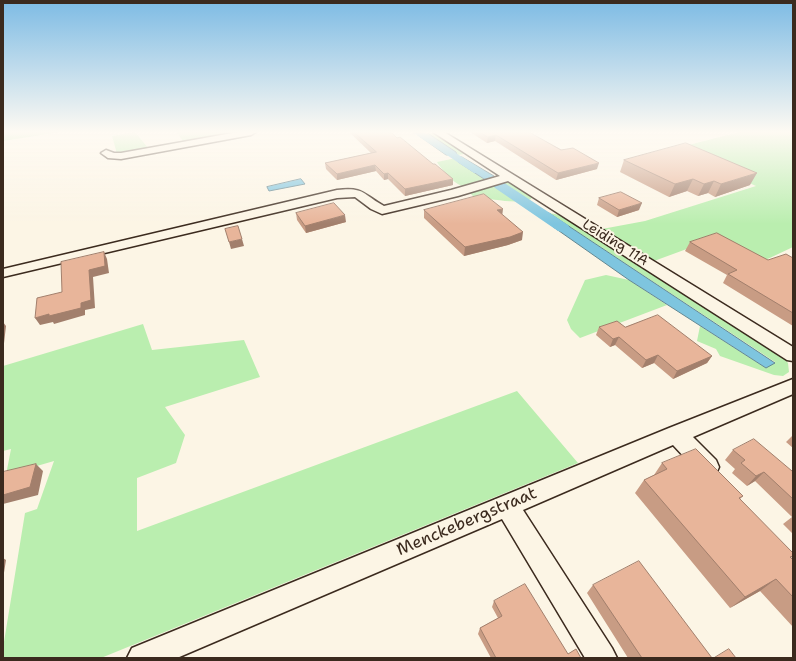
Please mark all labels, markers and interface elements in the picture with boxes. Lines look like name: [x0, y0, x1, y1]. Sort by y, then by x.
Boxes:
street label: Leiding 11A: [579, 216, 651, 270]
street label: Menckebergstraat: [394, 483, 540, 561]

